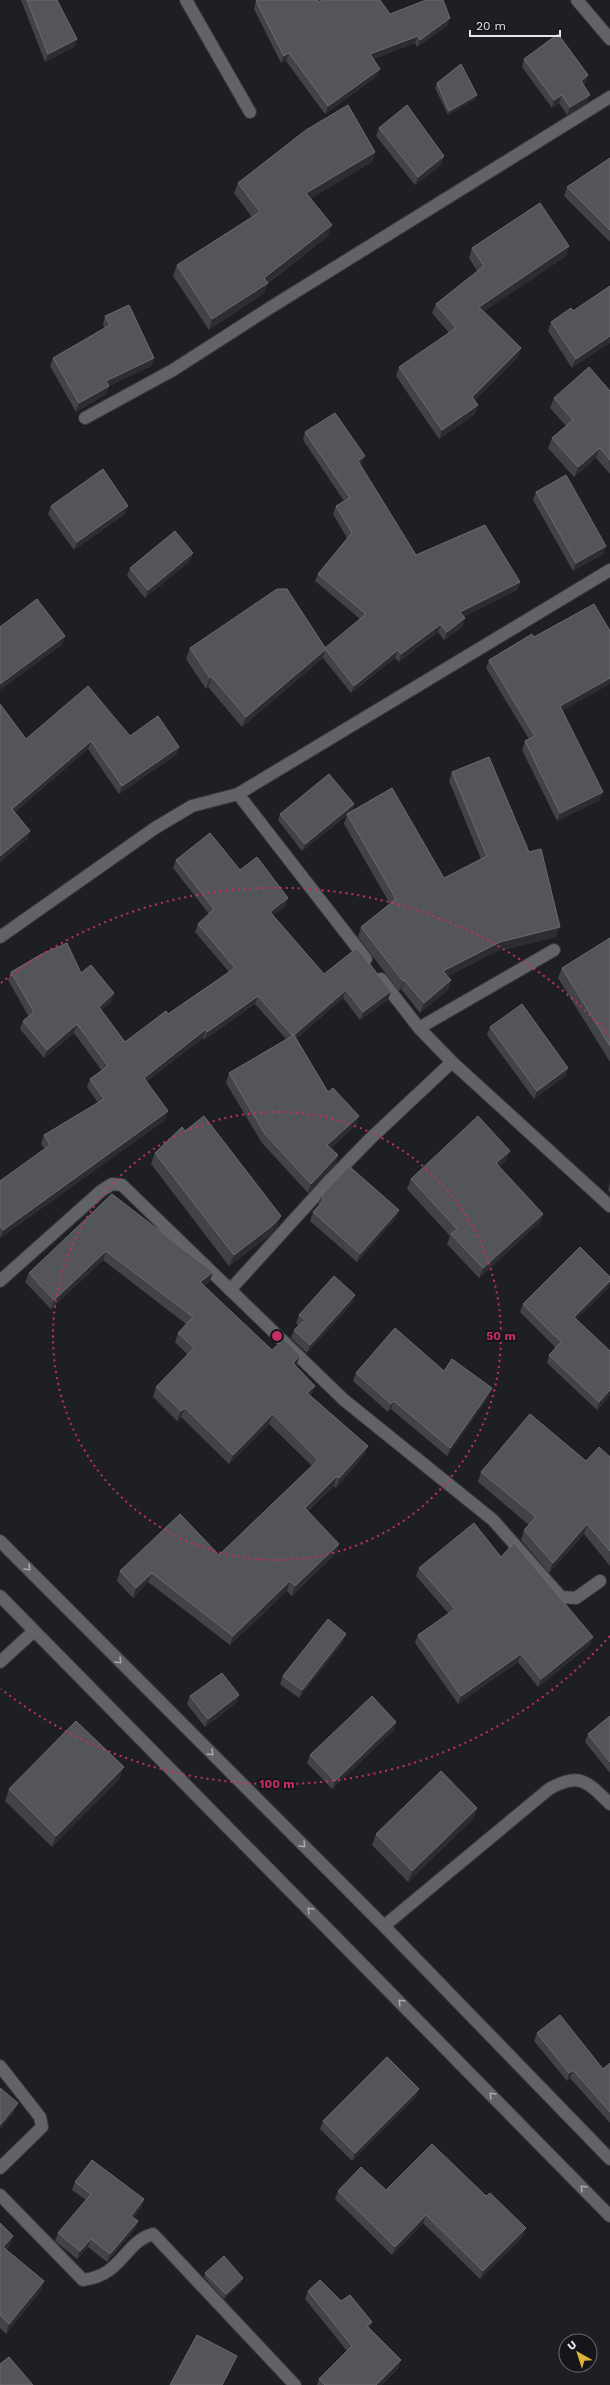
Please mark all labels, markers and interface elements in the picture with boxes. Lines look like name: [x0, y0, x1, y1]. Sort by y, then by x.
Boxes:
scale bar: [470, 12, 560, 38]
text: 20 m: [476, 19, 506, 33]
centre of rings: [270, 1329, 284, 1343]
text: 50 m: [486, 1329, 516, 1343]
one-way arrow: [23, 1563, 30, 1571]
one-way arrow: [114, 1656, 122, 1664]
one-way arrow: [206, 1748, 214, 1756]
text: 100 m: [259, 1777, 295, 1791]
one-way arrow: [298, 1840, 305, 1848]
one-way arrow: [307, 1907, 315, 1915]
one-way arrow: [398, 1999, 406, 2007]
one-way arrow: [489, 2092, 497, 2100]
one-way arrow: [580, 2185, 588, 2193]
north arrow: [558, 2333, 598, 2373]
text: U: [565, 2338, 579, 2353]

